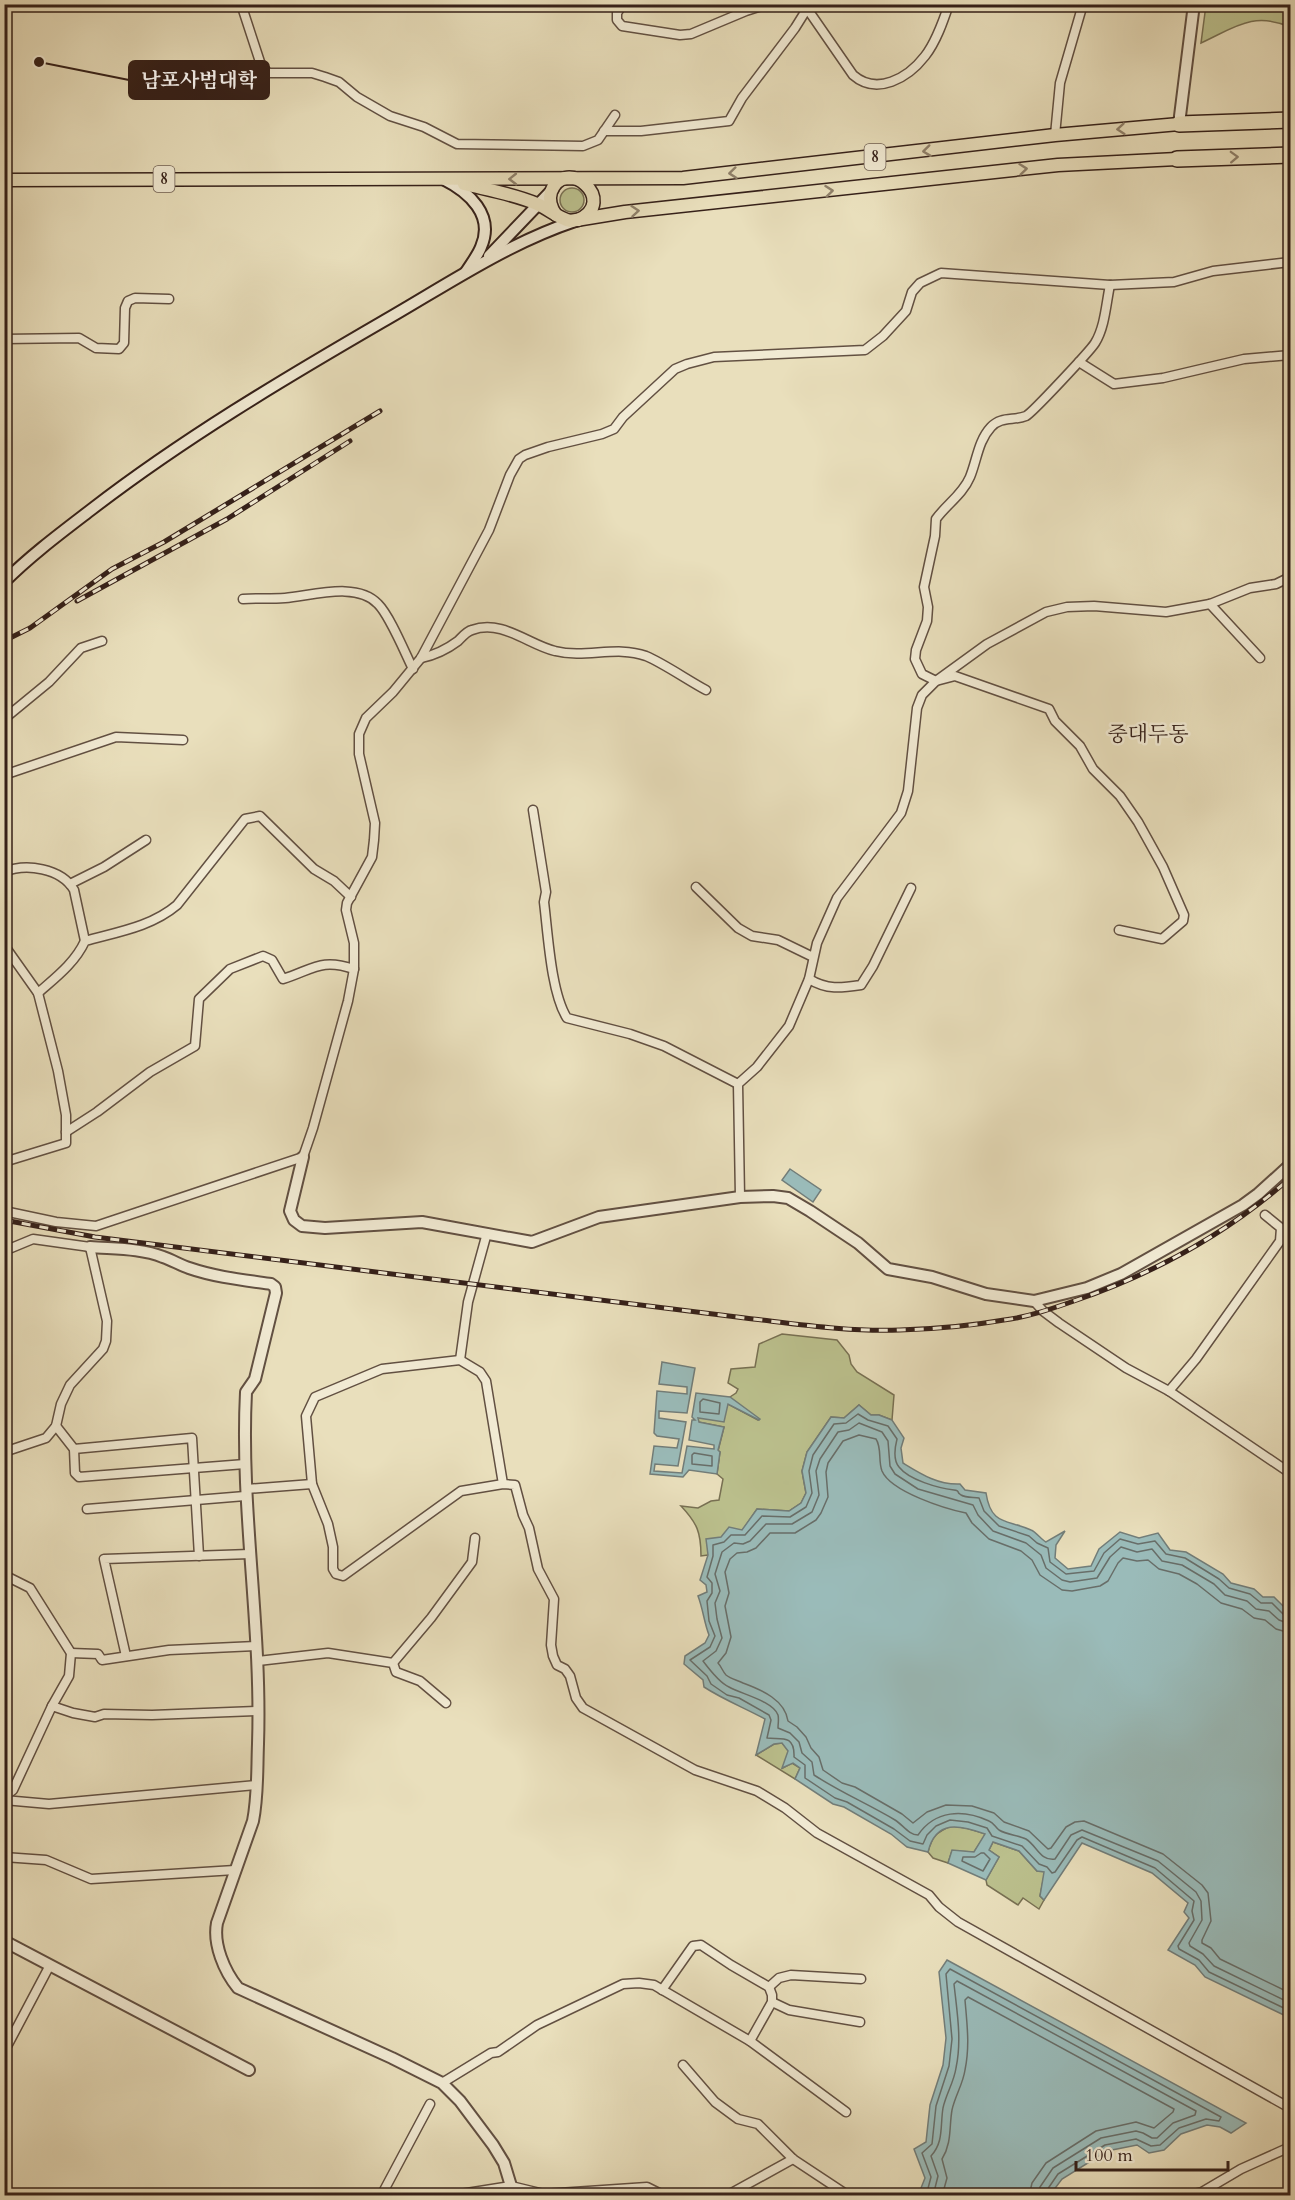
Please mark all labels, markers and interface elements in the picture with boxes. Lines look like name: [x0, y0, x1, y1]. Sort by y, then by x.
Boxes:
callout: 남포사범대학: [129, 61, 269, 99]
text: 남포사범대학: [141, 67, 258, 94]
one-way arrow: [1116, 122, 1125, 135]
road number: 8: [864, 144, 886, 170]
one-way arrow: [922, 144, 931, 157]
one-way arrow: [1229, 150, 1238, 163]
one-way arrow: [1018, 163, 1027, 176]
road number: 8: [154, 166, 174, 192]
one-way arrow: [728, 166, 738, 179]
one-way arrow: [508, 172, 517, 185]
one-way arrow: [824, 185, 833, 197]
one-way arrow: [630, 205, 640, 218]
district label: 중대두동: [1107, 720, 1189, 749]
scale bar: [1076, 2134, 1228, 2172]
text: 100 m: [1085, 2143, 1133, 2168]

